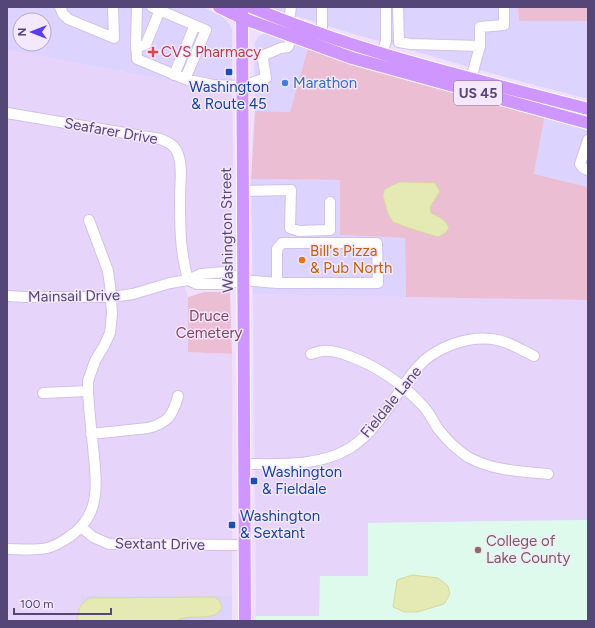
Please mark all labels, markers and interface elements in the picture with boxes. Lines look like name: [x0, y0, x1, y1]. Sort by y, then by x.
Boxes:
north arrow: [12, 12, 52, 52]
text: N: [16, 28, 29, 36]
place label: CVS Pharmacy: [161, 43, 261, 61]
marker: CVS Pharmacy: [148, 47, 158, 57]
marker: Washington & Route 45: [224, 67, 234, 77]
place label: Marathon: [293, 74, 357, 92]
place label: Washington & Route 45: [189, 78, 269, 113]
marker: Marathon: [280, 78, 290, 88]
road number: US 45: [454, 81, 502, 105]
street label: Seafarer Drive: [63, 114, 159, 148]
street label: Washington Street: [217, 167, 237, 293]
place label: Bill's Pizza & Pub North: [310, 242, 392, 277]
marker: Bill's Pizza & Pub North: [297, 255, 307, 265]
street label: Mainsail Drive: [28, 286, 120, 306]
park label: Druce Cemetery: [176, 307, 242, 342]
street label: Fieldale Lane: [357, 363, 425, 441]
place label: Washington & Fieldale: [262, 463, 342, 498]
marker: Washington & Fieldale: [249, 476, 259, 486]
place label: Washington & Sextant: [240, 507, 320, 542]
marker: Washington & Sextant: [227, 520, 237, 530]
place label: College of Lake County: [486, 532, 570, 567]
street label: Sextant Drive: [115, 534, 205, 554]
marker: College of Lake County: [473, 545, 483, 555]
scale bar: [14, 590, 111, 616]
text: 100 m: [20, 597, 54, 611]

